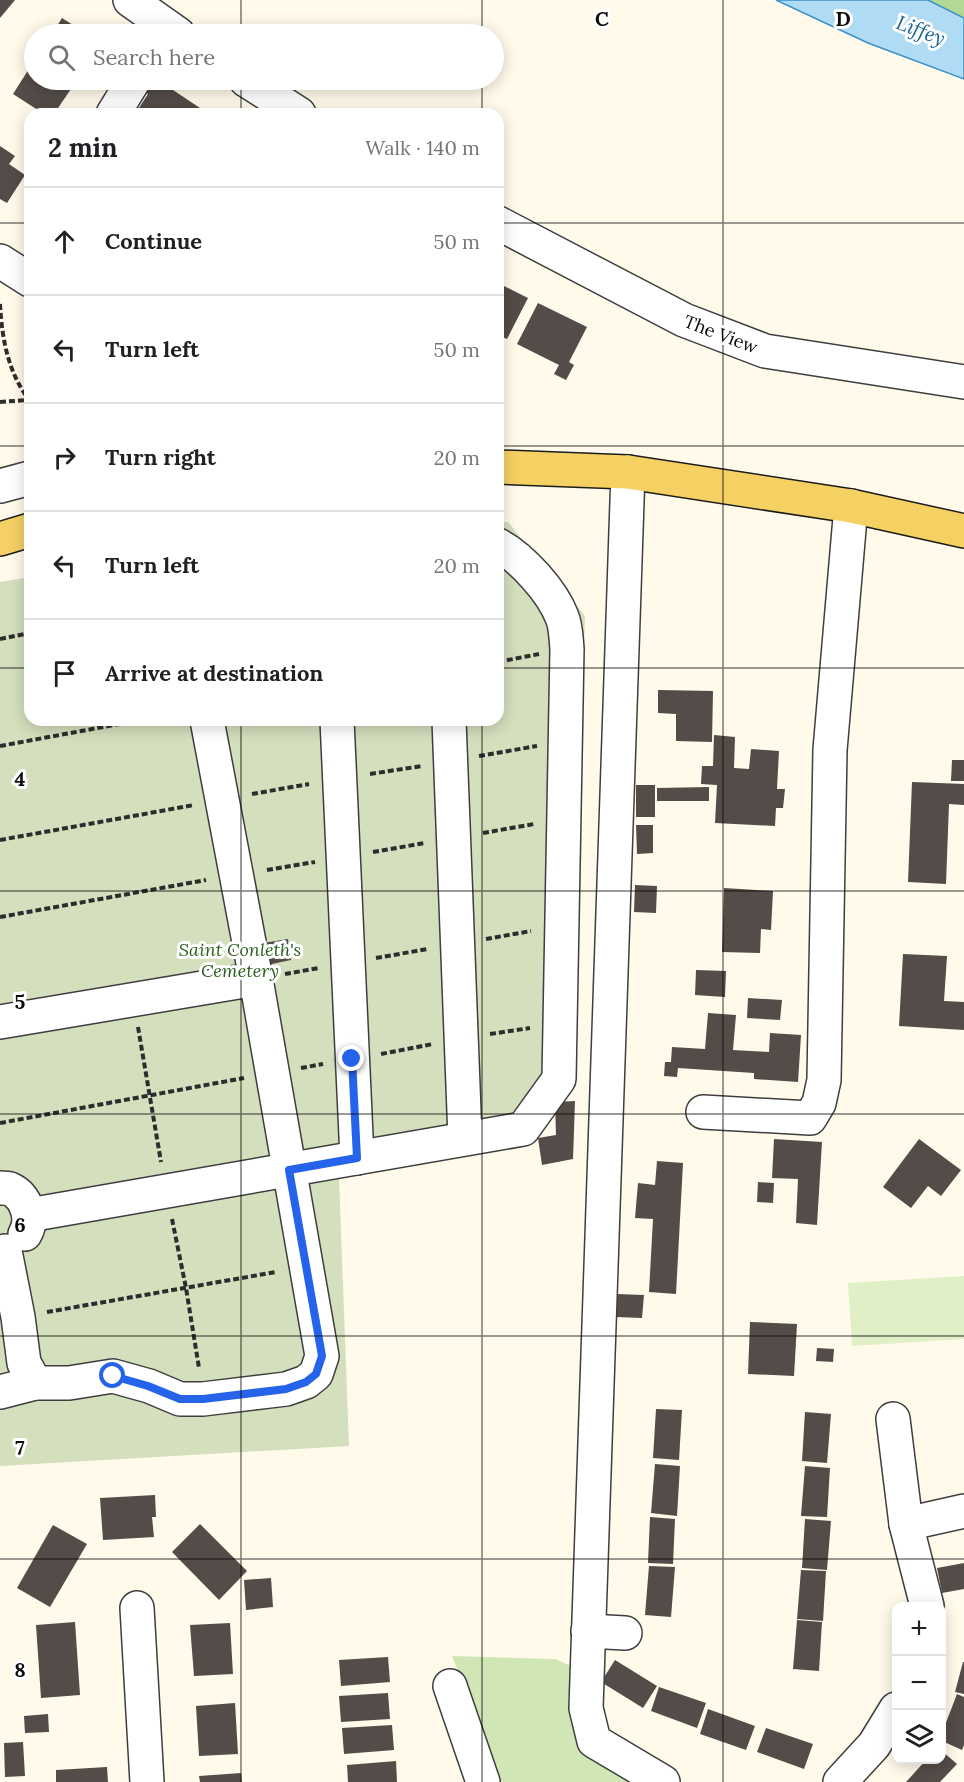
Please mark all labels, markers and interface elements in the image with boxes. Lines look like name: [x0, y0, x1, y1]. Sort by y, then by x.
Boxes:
text: C: [595, 6, 609, 31]
text: D: [835, 6, 851, 31]
water label: Liffey: [893, 9, 949, 51]
search box: [24, 24, 504, 90]
icon: search: [45, 41, 78, 74]
text: Search here: [93, 43, 215, 71]
text: 2 min: [48, 131, 118, 164]
text: Walk · 140 m: [365, 135, 480, 160]
icon: ahead: [48, 225, 81, 258]
text: Continue: [105, 227, 202, 255]
text: 50 m: [434, 229, 480, 254]
street label: The View: [681, 309, 762, 359]
icon: left: [48, 333, 81, 366]
text: Turn left: [105, 335, 199, 363]
text: 50 m: [434, 337, 480, 362]
icon: right: [48, 441, 81, 474]
text: Turn right: [105, 443, 216, 471]
text: 20 m: [434, 445, 480, 470]
icon: left: [48, 549, 81, 582]
text: Turn left: [105, 551, 199, 579]
text: 20 m: [434, 553, 480, 578]
icon: arrive: [48, 657, 81, 690]
text: Arrive at destination: [105, 659, 323, 687]
text: 4: [15, 766, 26, 791]
park label: Saint Conleth's Cemetery: [179, 938, 301, 982]
text: 5: [15, 989, 26, 1014]
route end: [338, 1045, 364, 1071]
text: 6: [14, 1212, 26, 1237]
route start: [99, 1362, 125, 1388]
text: 7: [15, 1435, 25, 1460]
map controls: [892, 1602, 946, 1764]
button: +: [892, 1602, 946, 1656]
button: −: [892, 1656, 946, 1710]
text: 8: [14, 1657, 26, 1682]
button: layers: [892, 1710, 946, 1764]

